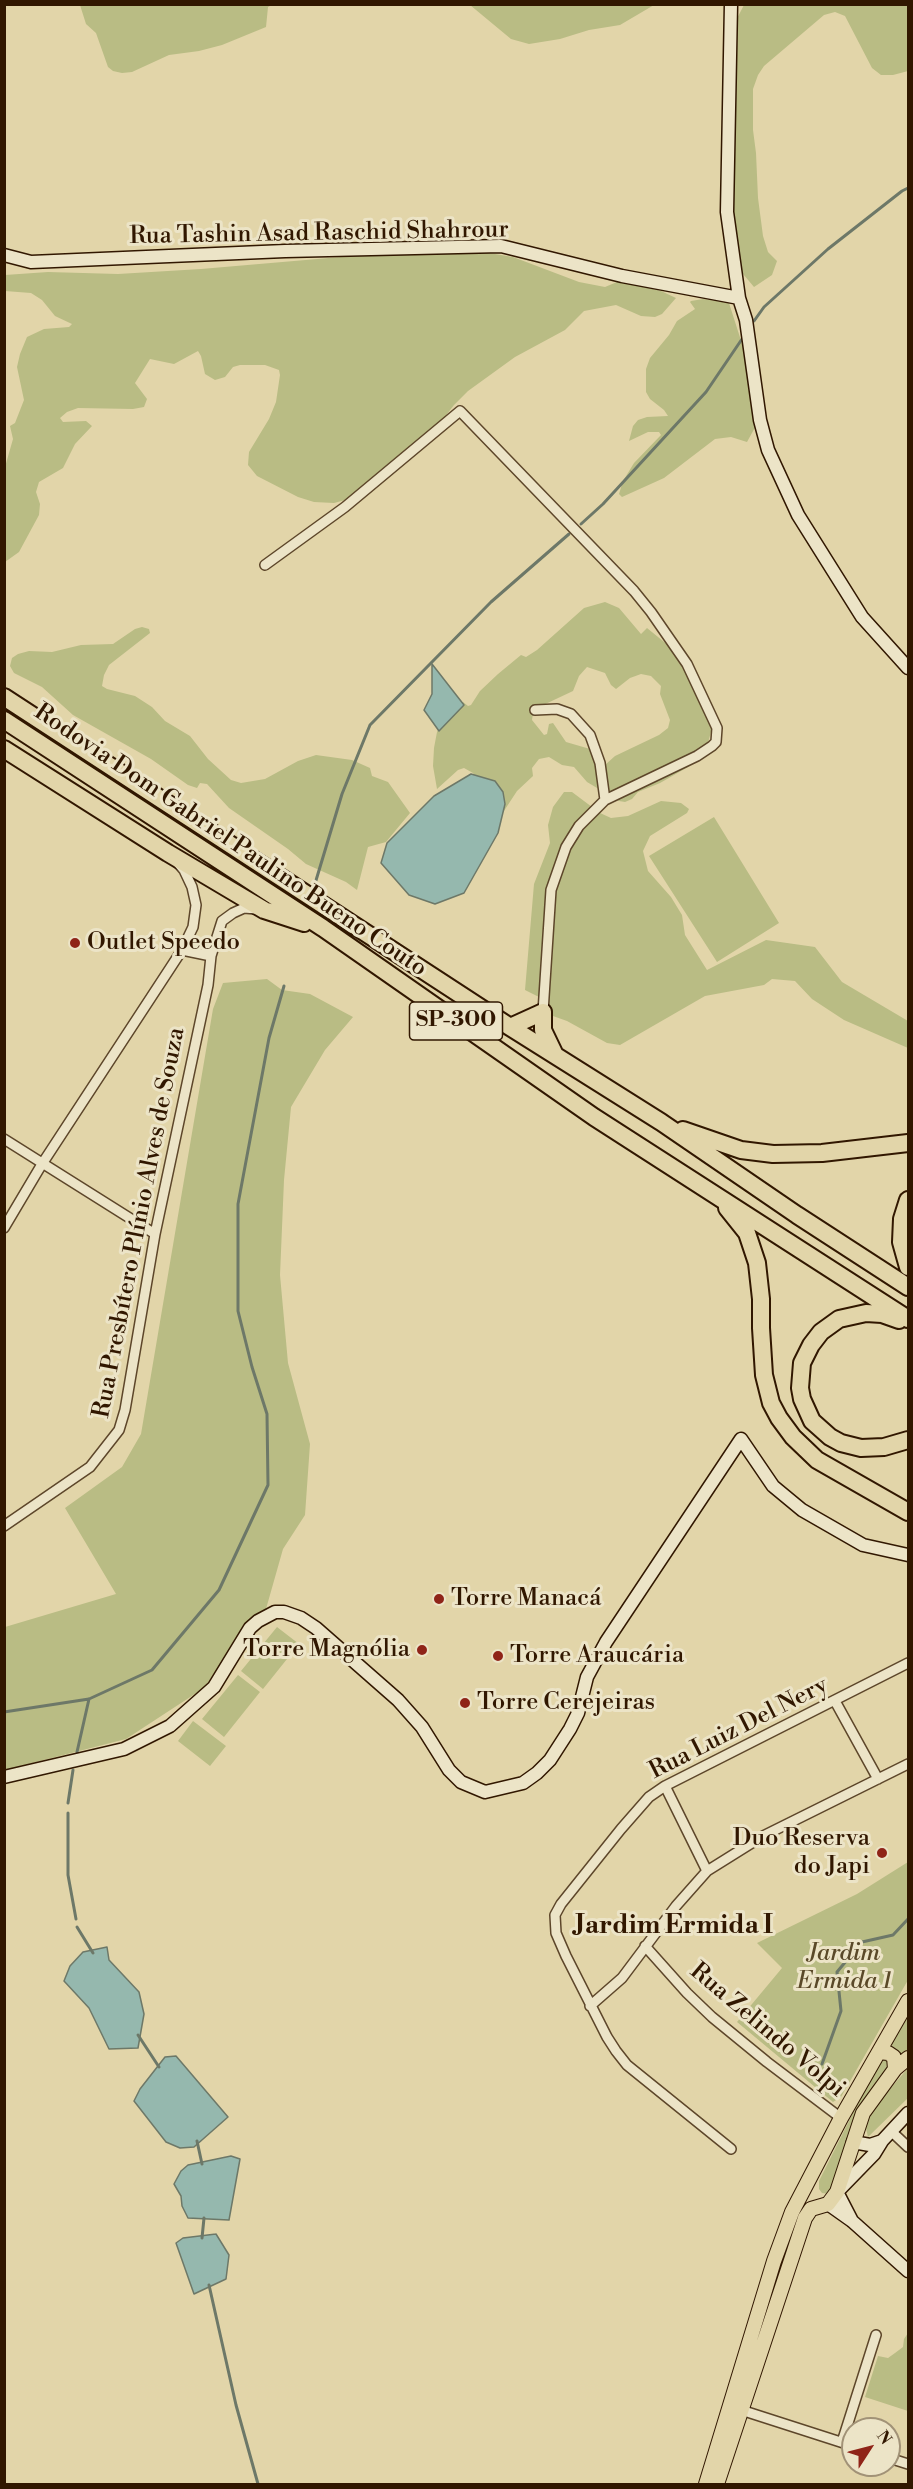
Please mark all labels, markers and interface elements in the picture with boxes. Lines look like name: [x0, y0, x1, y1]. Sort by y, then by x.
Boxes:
street label: Rua Tashin Asad Raschid Shahrour: [129, 216, 509, 252]
street label: Rodovia Dom Gabriel Paulino Bueno Couto: [28, 698, 432, 984]
place label: Outlet Speedo: [87, 929, 240, 957]
marker: Outlet Speedo: [68, 936, 82, 950]
road number: SP-300: [410, 1002, 502, 1040]
street label: Rua Presbítero Plínio Alves de Souza: [88, 1025, 192, 1421]
place label: Torre Manacá: [451, 1585, 601, 1613]
marker: Torre Manacá: [432, 1592, 446, 1606]
place label: Torre Magnólia: [243, 1636, 410, 1664]
place label: Torre Araucária: [510, 1642, 684, 1670]
marker: Torre Magnólia: [415, 1643, 429, 1657]
marker: Torre Araucária: [491, 1649, 505, 1663]
street label: Rua Luiz Del Nery: [645, 1672, 833, 1786]
place label: Torre Cerejeiras: [477, 1689, 655, 1717]
marker: Torre Cerejeiras: [458, 1696, 472, 1710]
place label: Duo Reserva do Japi: [733, 1825, 870, 1881]
marker: Duo Reserva do Japi: [875, 1846, 889, 1860]
district label: Jardim Ermida I: [575, 1911, 773, 1943]
park label: Jardim Ermida 1: [797, 1940, 891, 1996]
street label: Rua Zelindo Volpi: [683, 1958, 851, 2104]
north arrow: [841, 2417, 901, 2477]
text: N: [872, 2427, 896, 2449]

